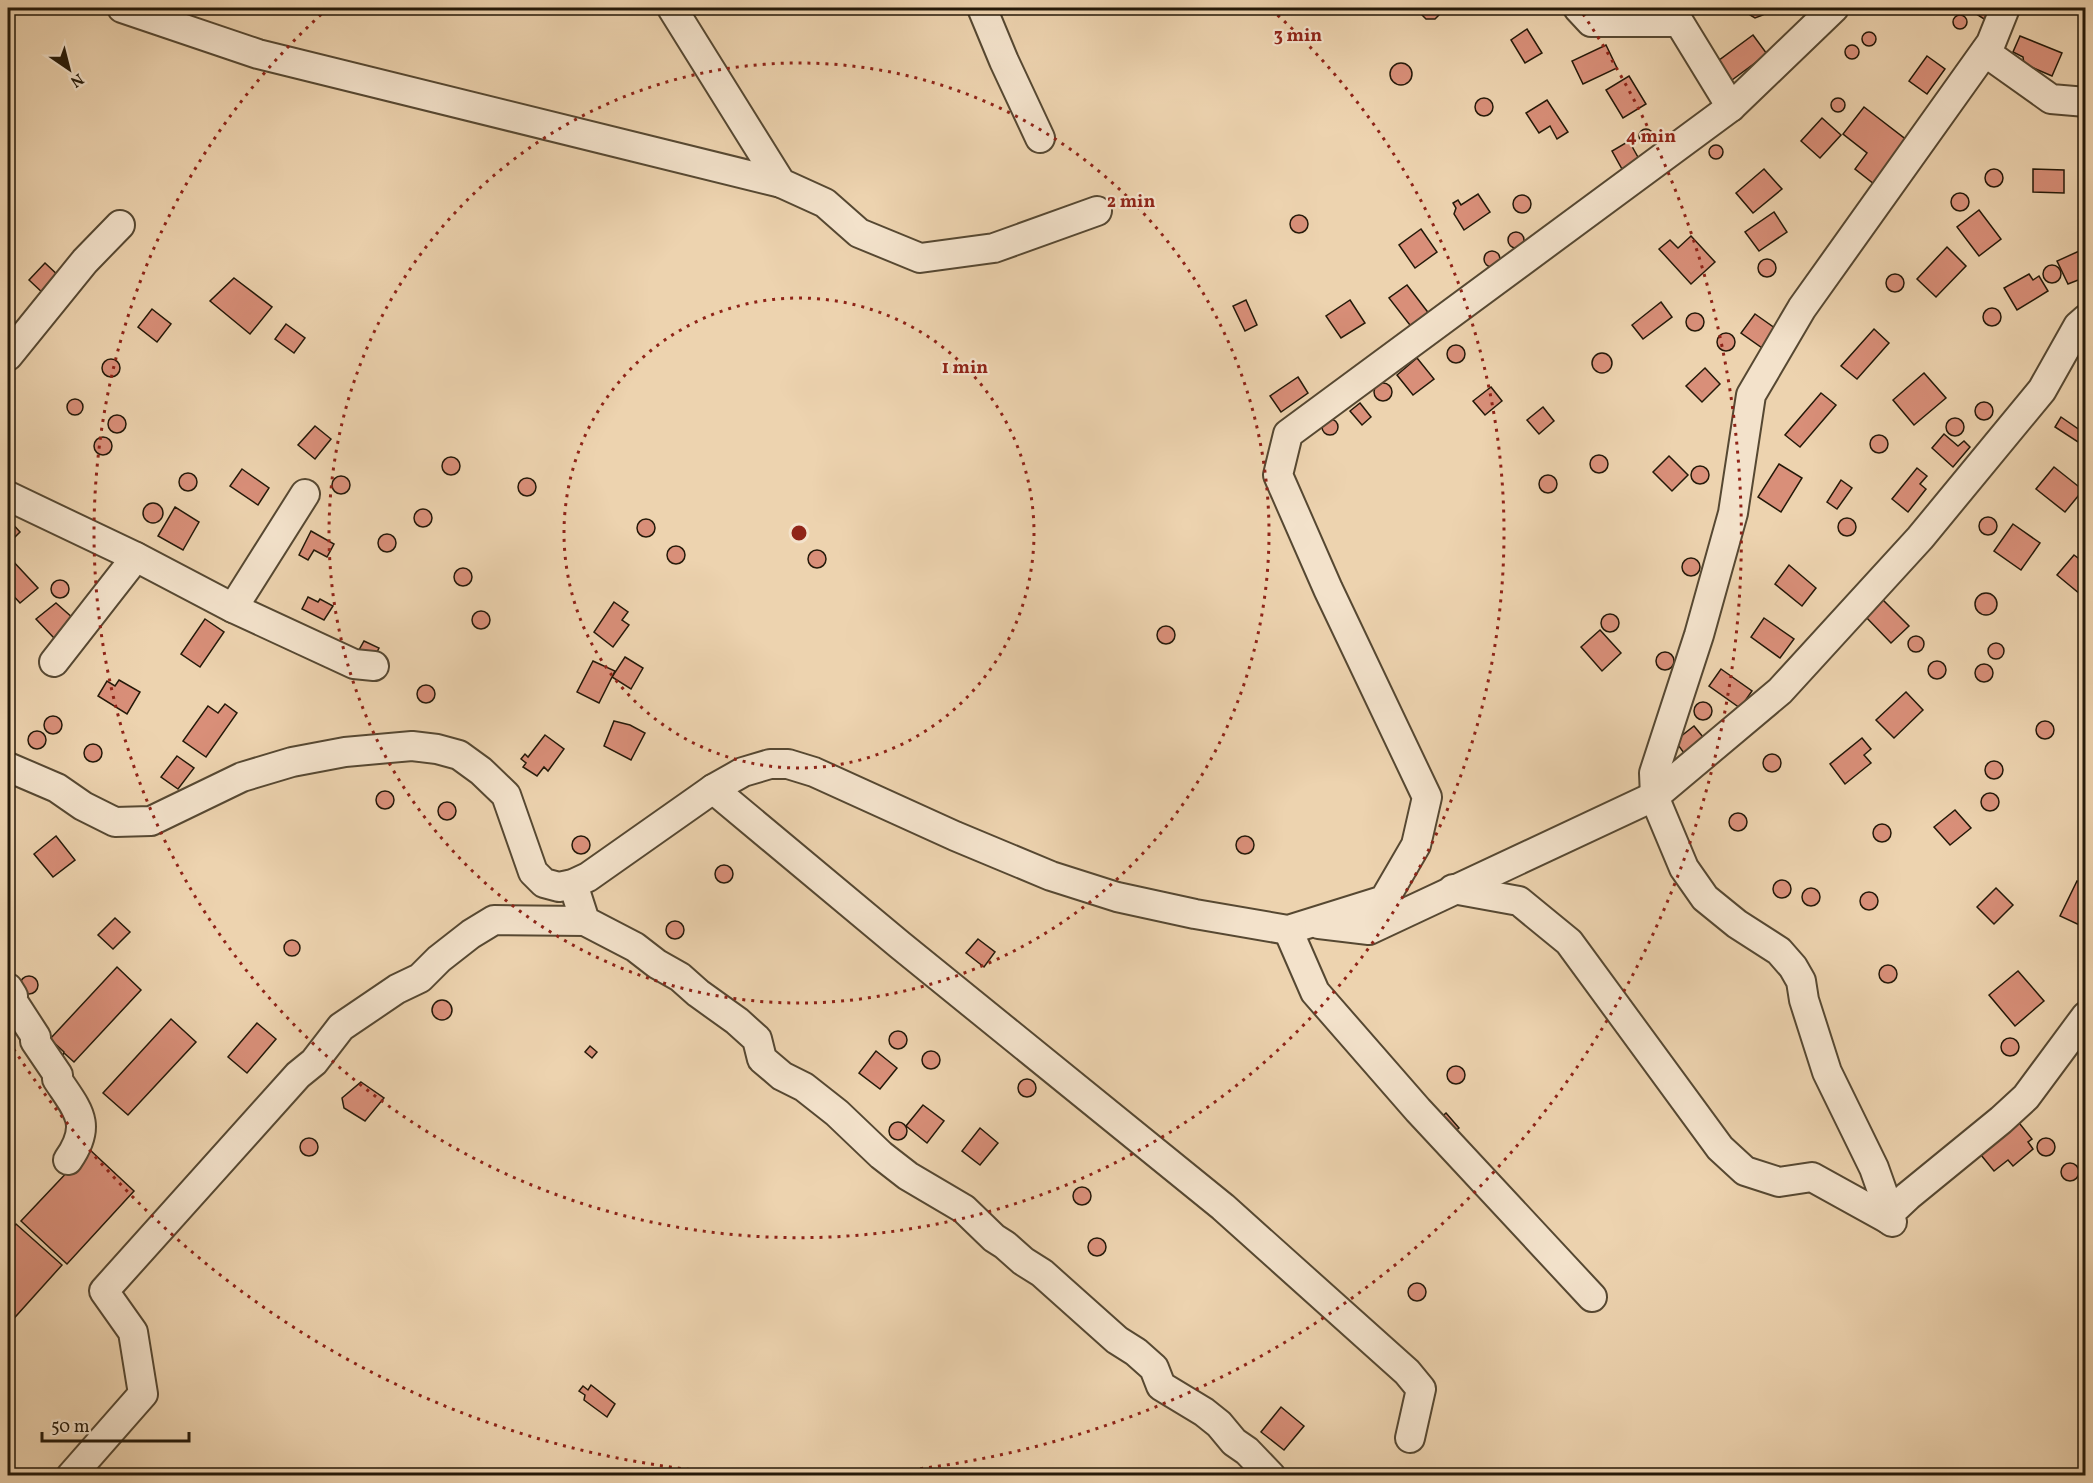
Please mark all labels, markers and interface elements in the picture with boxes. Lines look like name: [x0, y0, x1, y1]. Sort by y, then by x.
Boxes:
text: 3 min: [1274, 24, 1322, 49]
north arrow: [39, 39, 99, 99]
text: N: [65, 67, 88, 92]
text: 4 min: [1626, 125, 1676, 150]
text: 2 min: [1107, 190, 1155, 215]
text: 1 min: [942, 356, 988, 381]
centre of rings: [789, 523, 809, 543]
scale bar: [42, 1405, 189, 1443]
text: 50 m: [51, 1415, 90, 1440]

